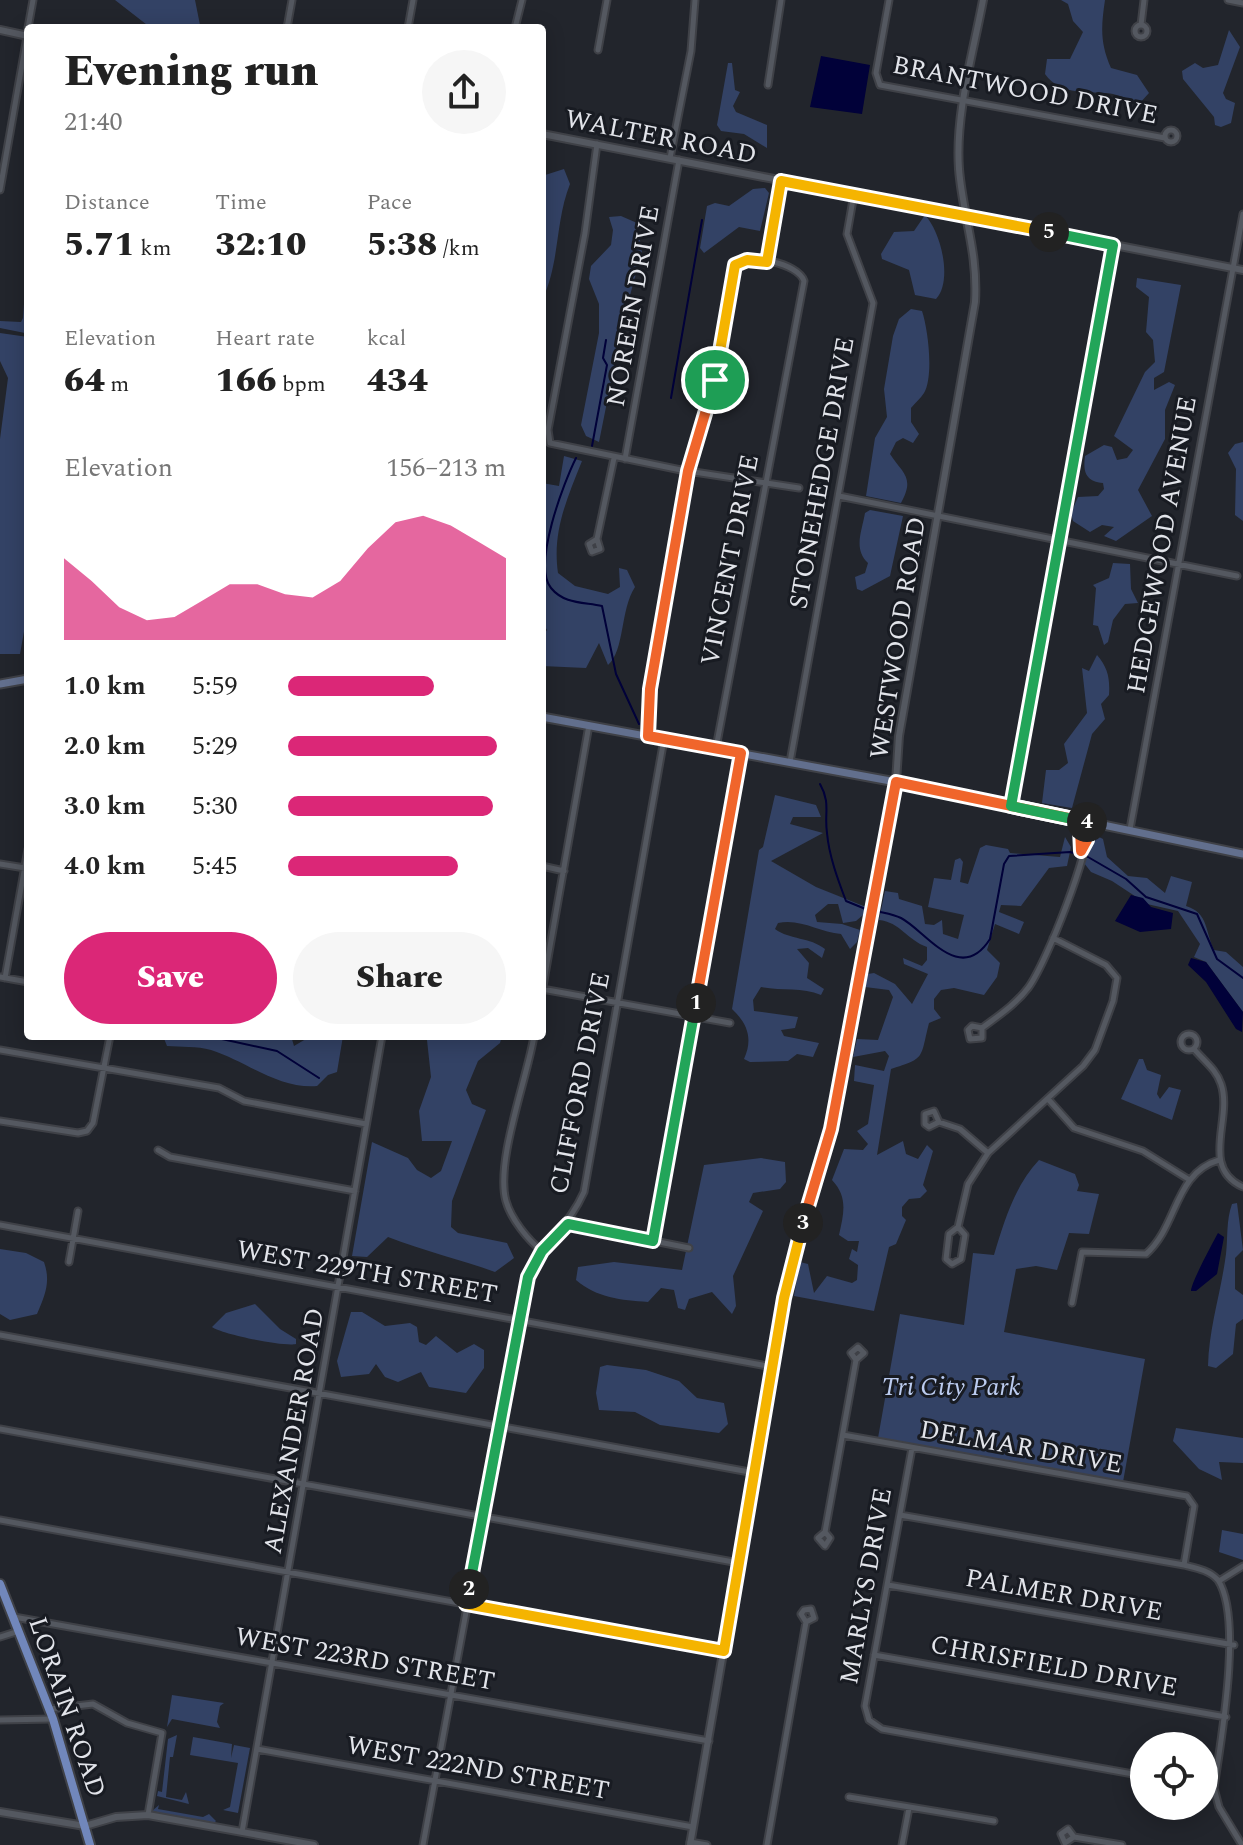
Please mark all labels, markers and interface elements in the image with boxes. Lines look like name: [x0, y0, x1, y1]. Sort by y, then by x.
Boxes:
text: Evening run: [64, 38, 319, 105]
street label: BRANTWOOD DRIVE: [889, 45, 1161, 135]
button: share: [422, 50, 506, 134]
street label: WALTER ROAD: [562, 99, 760, 175]
text: 21:40: [64, 102, 123, 142]
text: Distance: [64, 186, 150, 219]
text: Time: [215, 186, 267, 219]
text: Pace: [367, 186, 412, 219]
street label: NOREEN DRIVE: [596, 202, 670, 410]
pin: 5: [1029, 212, 1069, 252]
text: 5: [1043, 215, 1055, 248]
text: 5.71: [64, 219, 135, 271]
text: 32:10: [215, 219, 306, 271]
text: 5:38: [367, 219, 437, 271]
text: km: [135, 232, 171, 265]
text: /km: [437, 232, 480, 265]
text: Elevation: [64, 322, 156, 355]
text: Heart rate: [215, 322, 315, 355]
text: kcal: [367, 322, 406, 355]
street label: STONEHEDGE DRIVE: [778, 334, 866, 612]
pin: [681, 346, 749, 414]
text: 64: [64, 355, 105, 407]
text: 166: [215, 355, 277, 407]
text: 434: [367, 355, 428, 407]
icon: arrive: [693, 358, 737, 402]
text: m: [105, 368, 129, 401]
text: bpm: [277, 368, 326, 401]
street label: HEDGEWOOD AVENUE: [1116, 393, 1208, 697]
text: Elevation: [64, 448, 173, 488]
text: 156–213 m: [386, 448, 506, 488]
street label: VINCENT DRIVE: [690, 451, 770, 669]
street label: WESTWOOD ROAD: [859, 514, 937, 762]
text: 1.0 km: [64, 666, 146, 706]
text: 5:59: [192, 666, 238, 706]
text: 2.0 km: [64, 726, 146, 766]
text: 5:29: [192, 726, 238, 766]
text: 3.0 km: [64, 786, 146, 826]
text: 5:30: [192, 786, 238, 826]
pin: 4: [1067, 802, 1107, 842]
text: 4: [1081, 805, 1093, 838]
text: 4.0 km: [64, 846, 146, 886]
text: 5:45: [192, 846, 238, 886]
button: Save: [64, 932, 277, 1024]
button: Share: [293, 932, 506, 1024]
street label: CLIFFORD DRIVE: [539, 968, 621, 1198]
pin: 1: [676, 983, 716, 1023]
text: 1: [690, 986, 702, 1019]
pin: 3: [783, 1203, 823, 1243]
text: 3: [797, 1206, 809, 1239]
street label: WEST 229TH STREET: [233, 1229, 501, 1315]
street label: ALEXANDER ROAD: [253, 1305, 335, 1557]
park label: Tri City Park: [881, 1367, 1021, 1407]
street label: DELMAR DRIVE: [916, 1409, 1126, 1485]
street label: MARLYS DRIVE: [829, 1485, 903, 1687]
street label: PALMER DRIVE: [962, 1558, 1166, 1632]
pin: 2: [449, 1569, 489, 1609]
text: 2: [463, 1572, 475, 1605]
street label: LORAIN ROAD: [17, 1611, 117, 1803]
street label: WEST 223RD STREET: [232, 1616, 498, 1702]
street label: CHRISFIELD DRIVE: [927, 1625, 1181, 1707]
street label: WEST 222ND STREET: [343, 1725, 613, 1811]
map controls: [1130, 1732, 1218, 1820]
button: locate: [1130, 1732, 1218, 1820]

